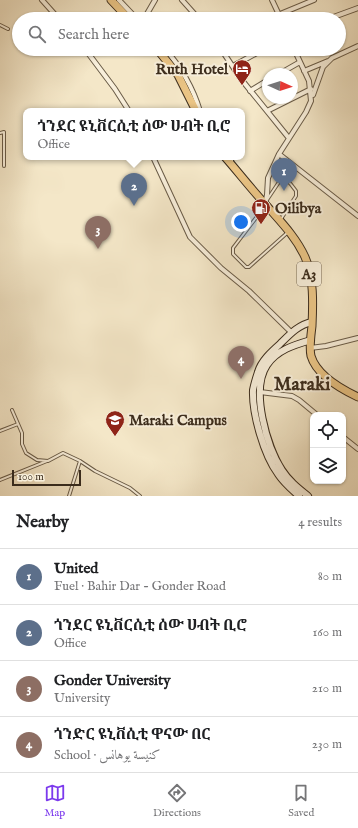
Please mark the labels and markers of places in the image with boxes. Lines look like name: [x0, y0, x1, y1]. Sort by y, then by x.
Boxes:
hotel icon: Ruth Hotel: [231, 58, 253, 86]
place label: Ruth Hotel: [156, 60, 229, 79]
pin: 1: [271, 158, 297, 191]
pin: 2: [121, 173, 147, 206]
fuel station icon: Oilibya: [250, 197, 272, 225]
place label: Oilibya: [275, 199, 322, 218]
pin: 3: [85, 216, 111, 249]
pin: 4: [228, 346, 254, 379]
school or university icon: Maraki Campus: [104, 409, 126, 437]
place label: Maraki Campus: [129, 411, 228, 430]

